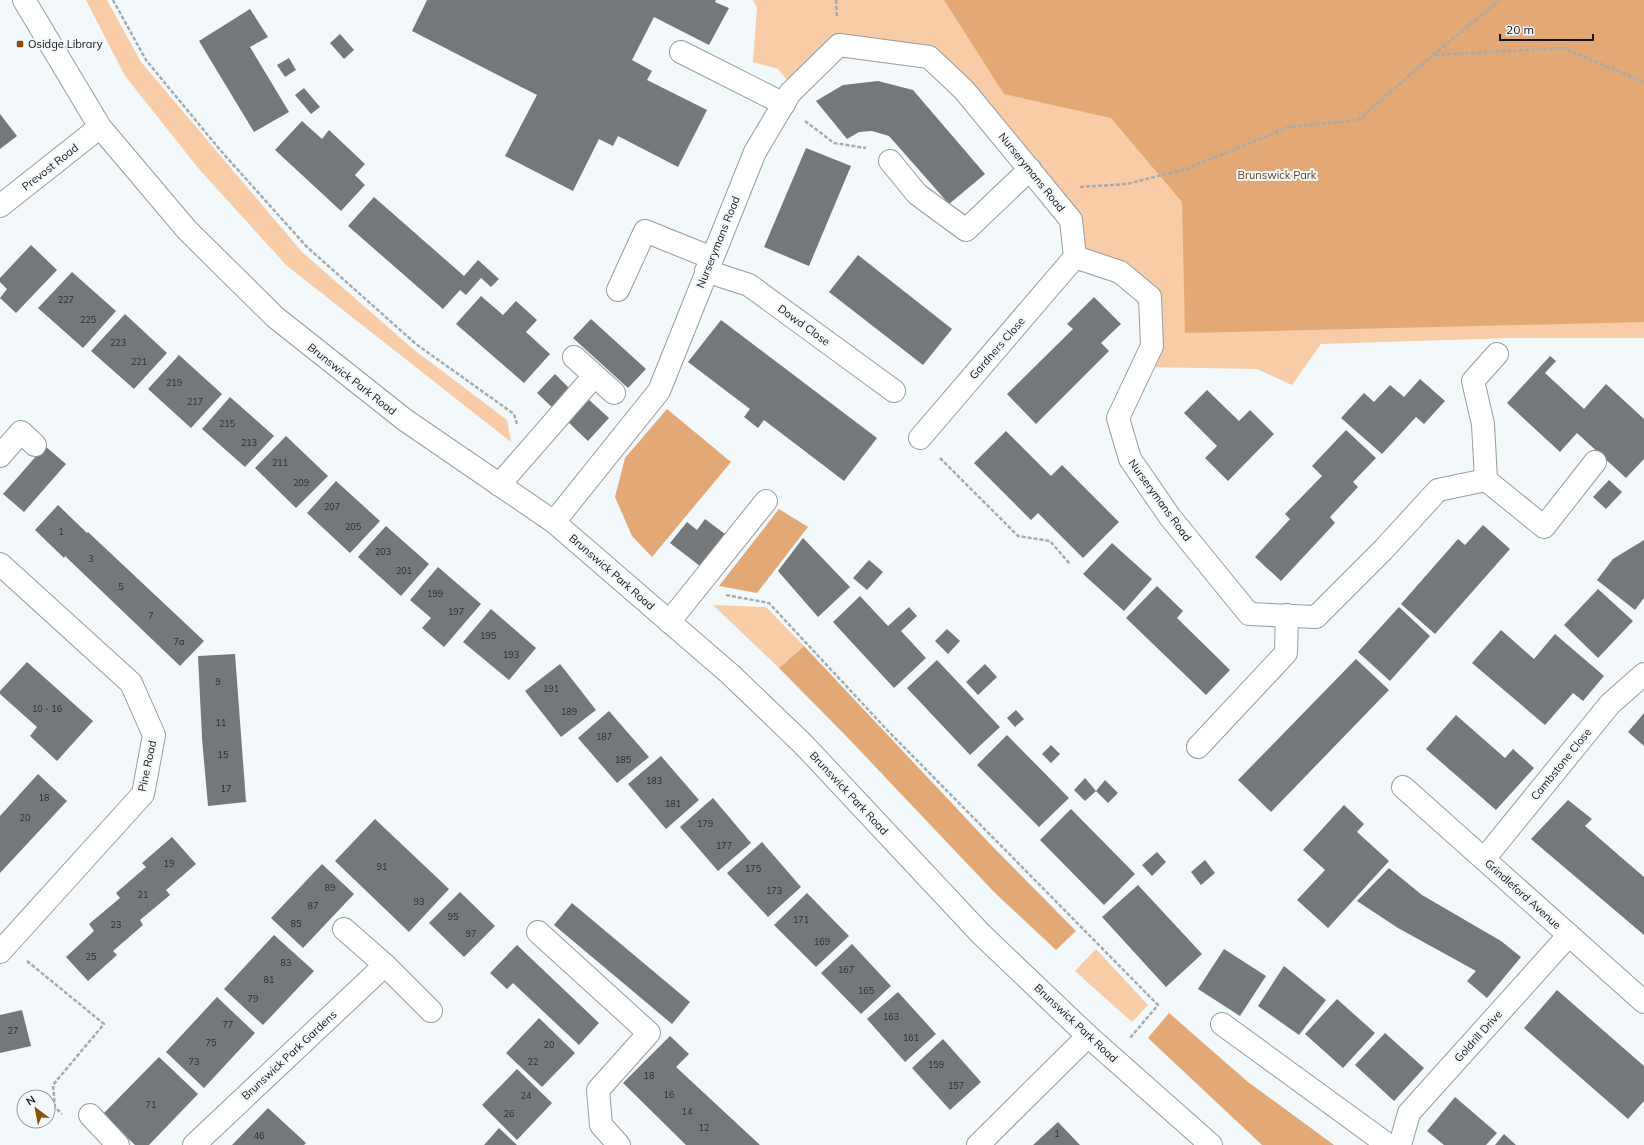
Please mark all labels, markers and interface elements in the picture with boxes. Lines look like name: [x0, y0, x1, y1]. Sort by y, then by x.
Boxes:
scale bar: [1500, 16, 1593, 42]
text: 20 m: [1506, 22, 1534, 37]
place label: Osidge Library: [28, 37, 103, 51]
marker: Osidge Library: [15, 39, 25, 49]
street label: Nurserymans Road: [996, 129, 1068, 215]
street label: Prevost Road: [19, 141, 81, 193]
park label: Brunswick Park: [1238, 168, 1317, 182]
street label: Nurserymans Road: [693, 194, 743, 290]
house number: 227: [58, 294, 74, 305]
street label: Dowd Close: [775, 301, 833, 349]
house number: 225: [80, 314, 97, 325]
street label: Gardners Close: [966, 314, 1028, 382]
house number: 223: [110, 337, 126, 348]
street label: Brunswick Park Road: [305, 340, 399, 418]
house number: 221: [131, 356, 147, 367]
house number: 219: [166, 377, 182, 388]
house number: 217: [187, 396, 203, 407]
house number: 215: [219, 418, 236, 429]
house number: 213: [241, 437, 257, 448]
street label: Nurserymans Road: [1126, 456, 1194, 544]
house number: 211: [272, 457, 288, 468]
house number: 209: [293, 477, 309, 488]
house number: 207: [324, 501, 340, 512]
house number: 205: [345, 521, 362, 532]
house number: 1: [58, 526, 64, 537]
street label: Brunswick Park Road: [566, 531, 658, 613]
house number: 203: [375, 546, 391, 557]
house number: 3: [88, 553, 94, 564]
house number: 201: [396, 565, 412, 576]
house number: 5: [118, 581, 124, 592]
house number: 199: [427, 588, 443, 599]
house number: 197: [448, 606, 464, 617]
house number: 7: [148, 610, 154, 621]
house number: 195: [480, 630, 497, 641]
house number: 7a: [174, 636, 184, 647]
house number: 193: [503, 649, 519, 660]
house number: 9: [215, 676, 221, 687]
house number: 191: [543, 683, 559, 694]
house number: 10 - 16: [32, 703, 62, 714]
house number: 189: [561, 706, 577, 717]
house number: 11: [216, 717, 226, 728]
street label: Cambstone Close: [1528, 725, 1594, 803]
house number: 187: [596, 731, 612, 742]
street label: Pine Road: [135, 739, 159, 793]
street label: Brunswick Park Road: [807, 748, 891, 838]
house number: 15: [218, 749, 229, 760]
house number: 185: [615, 754, 632, 765]
house number: 183: [646, 775, 662, 786]
house number: 17: [221, 783, 231, 794]
house number: 18: [39, 792, 49, 803]
house number: 181: [665, 798, 681, 809]
house number: 20: [20, 812, 30, 823]
house number: 179: [697, 818, 713, 829]
house number: 177: [716, 840, 732, 851]
street label: Grindleford Avenue: [1482, 856, 1564, 932]
house number: 19: [164, 858, 174, 869]
house number: 91: [377, 861, 387, 872]
house number: 175: [745, 863, 762, 874]
house number: 89: [325, 882, 335, 893]
house number: 173: [766, 885, 782, 896]
house number: 21: [138, 889, 148, 900]
house number: 93: [414, 896, 424, 907]
house number: 87: [308, 900, 318, 911]
house number: 95: [448, 911, 459, 922]
house number: 171: [793, 914, 809, 925]
house number: 85: [291, 918, 302, 929]
house number: 23: [111, 919, 121, 930]
house number: 97: [466, 928, 476, 939]
house number: 169: [814, 936, 830, 947]
house number: 25: [86, 951, 97, 962]
house number: 83: [281, 957, 291, 968]
house number: 167: [838, 964, 854, 975]
house number: 81: [264, 974, 274, 985]
street label: Brunswick Park Road: [1031, 981, 1121, 1065]
house number: 165: [858, 985, 875, 996]
house number: 79: [248, 993, 258, 1004]
street label: Brunswick Park Gardens: [239, 1007, 339, 1103]
street label: Goldrill Drive: [1451, 1007, 1505, 1065]
house number: 163: [883, 1011, 899, 1022]
house number: 77: [223, 1019, 233, 1030]
house number: 27: [8, 1025, 18, 1036]
house number: 161: [903, 1032, 919, 1043]
house number: 75: [206, 1037, 217, 1048]
house number: 20: [544, 1039, 554, 1050]
house number: 73: [189, 1056, 199, 1067]
house number: 22: [528, 1056, 538, 1067]
house number: 159: [928, 1059, 944, 1070]
house number: 18: [644, 1070, 654, 1081]
house number: 157: [948, 1080, 964, 1091]
north arrow: [16, 1089, 56, 1129]
house number: 16: [664, 1089, 674, 1100]
house number: 24: [521, 1090, 532, 1101]
text: N: [23, 1092, 38, 1109]
house number: 71: [146, 1099, 156, 1110]
house number: 14: [682, 1106, 693, 1117]
house number: 26: [504, 1108, 514, 1119]
house number: 12: [699, 1122, 709, 1133]
house number: 1: [1054, 1128, 1060, 1139]
house number: 46: [254, 1130, 264, 1141]

